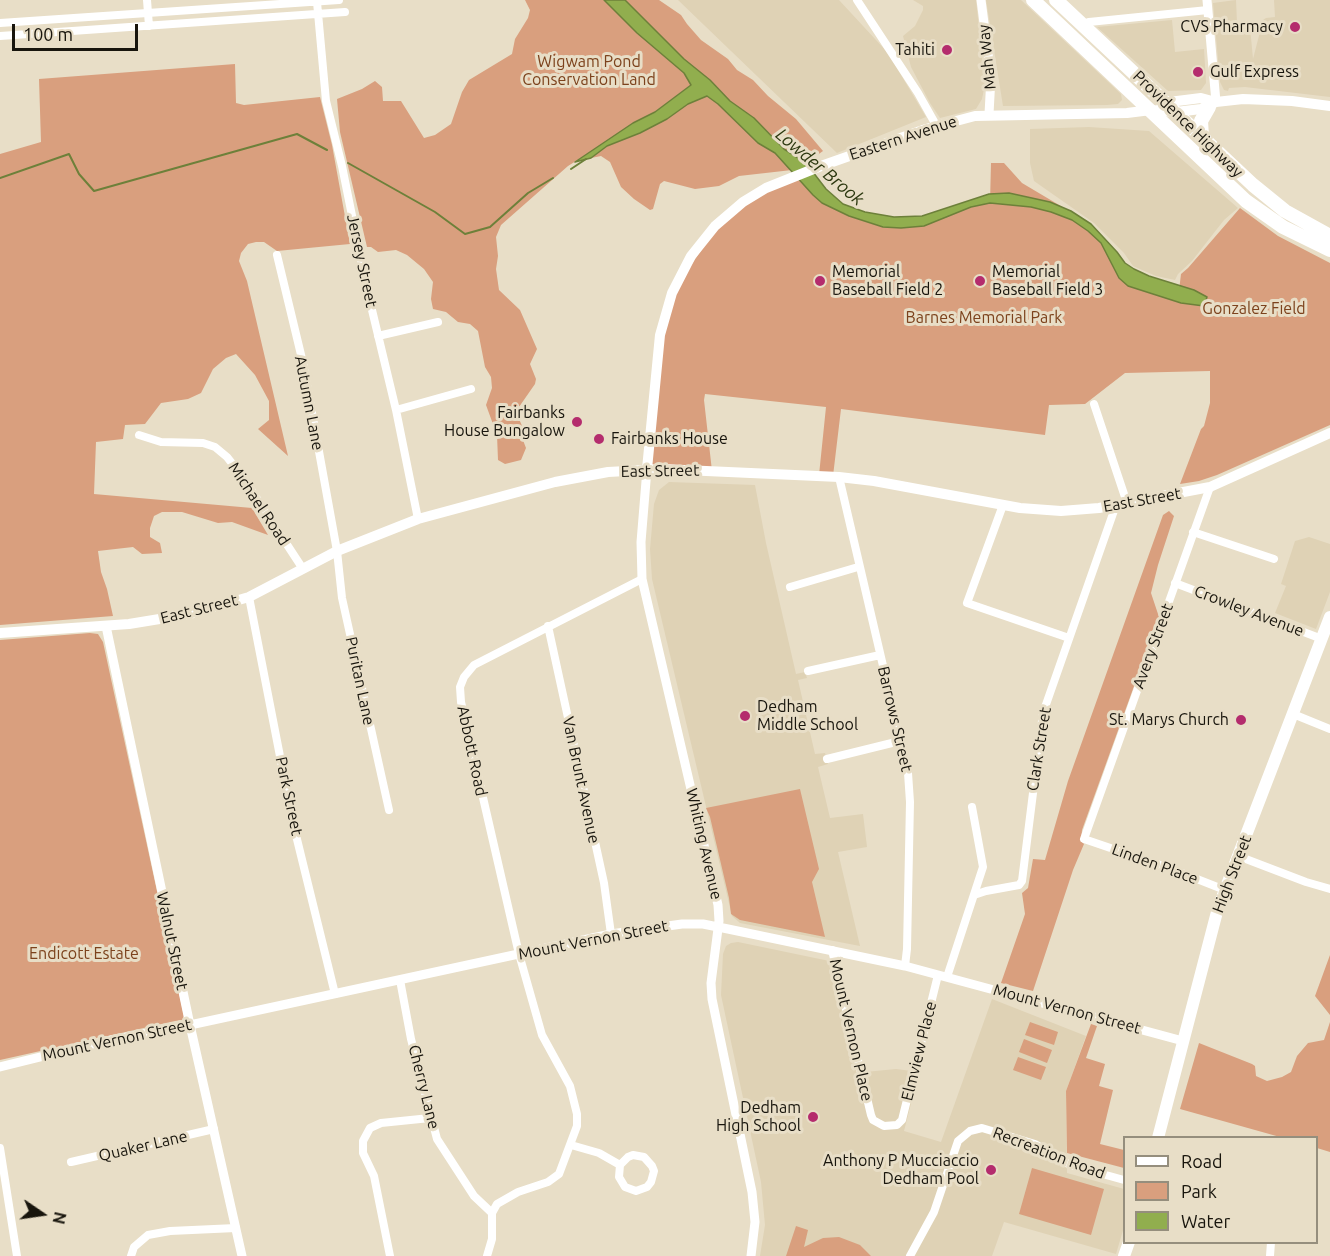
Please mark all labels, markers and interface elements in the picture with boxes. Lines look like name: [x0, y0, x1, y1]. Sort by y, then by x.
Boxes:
scale bar: [15, 12, 141, 50]
place label: CVS Pharmacy: [1180, 17, 1283, 37]
marker: CVS Pharmacy: [1288, 20, 1302, 34]
text: 100 m: [23, 24, 73, 44]
street label: Mah Way: [974, 24, 1000, 90]
place label: Tahiti: [895, 40, 935, 60]
marker: Tahiti: [940, 43, 954, 57]
park label: Wigwam Pond Conservation Land: [522, 52, 656, 90]
place label: Gulf Express: [1210, 62, 1299, 82]
marker: Gulf Express: [1191, 65, 1205, 79]
street label: Providence Highway: [1129, 67, 1247, 181]
street label: Eastern Avenue: [847, 112, 959, 164]
water label: Lowder Brook: [771, 124, 869, 210]
street label: Jersey Street: [343, 213, 381, 309]
place label: Memorial Baseball Field 2: [832, 262, 943, 300]
place label: Memorial Baseball Field 3: [992, 262, 1103, 300]
marker: Memorial Baseball Field 2: [813, 274, 827, 288]
marker: Memorial Baseball Field 3: [973, 274, 987, 288]
park label: Gonzalez Field: [1202, 299, 1306, 319]
park label: Barnes Memorial Park: [906, 308, 1062, 328]
street label: Autumn Lane: [290, 354, 328, 452]
place label: Fairbanks House Bungalow: [444, 403, 565, 441]
marker: Fairbanks House Bungalow: [570, 415, 584, 429]
place label: Fairbanks House: [611, 429, 728, 449]
marker: Fairbanks House: [592, 432, 606, 446]
street label: Michael Road: [224, 459, 294, 549]
street label: East Street: [620, 461, 700, 481]
street label: East Street: [1102, 484, 1182, 516]
street label: Crowley Avenue: [1191, 581, 1307, 641]
street label: East Street: [158, 590, 240, 628]
street label: Avery Street: [1129, 601, 1177, 691]
street label: Puritan Lane: [341, 635, 379, 727]
street label: Barrows Street: [874, 664, 916, 774]
place label: Dedham Middle School: [757, 697, 858, 735]
street label: Abbott Road: [453, 704, 491, 798]
street label: Clark Street: [1023, 706, 1055, 792]
marker: Dedham Middle School: [738, 709, 752, 723]
place label: St. Marys Church: [1109, 710, 1229, 730]
marker: St. Marys Church: [1234, 713, 1248, 727]
street label: Van Brunt Avenue: [558, 715, 604, 845]
street label: Park Street: [271, 755, 307, 837]
street label: Whiting Avenue: [682, 786, 726, 902]
street label: High Street: [1208, 832, 1256, 916]
street label: Linden Place: [1109, 840, 1201, 888]
street label: Walnut Street: [152, 890, 192, 992]
street label: Mount Vernon Street: [517, 916, 669, 964]
park label: Endicott Estate: [29, 944, 139, 964]
street label: Mount Vernon Place: [825, 957, 877, 1103]
street label: Mount Vernon Street: [991, 980, 1143, 1038]
street label: Elmview Place: [897, 999, 941, 1103]
street label: Mount Vernon Street: [41, 1015, 193, 1065]
street label: Cherry Lane: [404, 1043, 444, 1131]
place label: Dedham High School: [716, 1098, 801, 1136]
marker: Dedham High School: [806, 1110, 820, 1124]
street label: Recreation Road: [990, 1123, 1108, 1183]
street label: Quaker Lane: [97, 1126, 189, 1166]
legend: [1123, 1136, 1318, 1244]
place label: Anthony P Mucciaccio Dedham Pool: [823, 1151, 979, 1189]
text: Road: [1181, 1151, 1223, 1171]
marker: Anthony P Mucciaccio Dedham Pool: [984, 1163, 998, 1177]
text: Park: [1181, 1181, 1217, 1201]
north arrow: [12, 1184, 72, 1244]
text: N: [49, 1210, 70, 1226]
text: Water: [1181, 1211, 1230, 1231]

